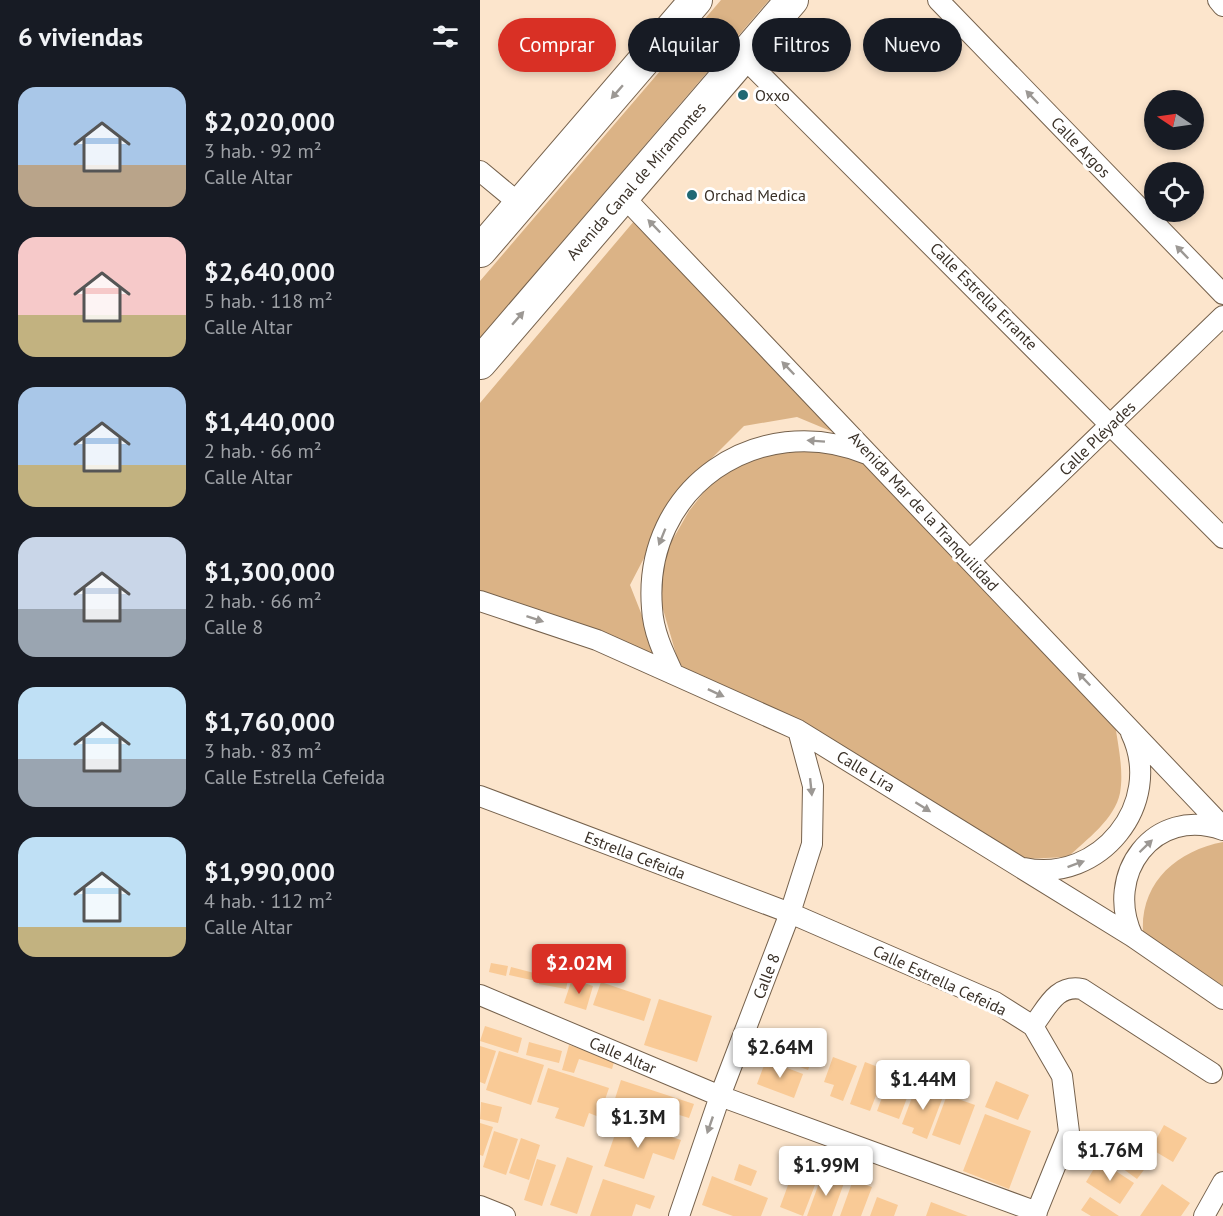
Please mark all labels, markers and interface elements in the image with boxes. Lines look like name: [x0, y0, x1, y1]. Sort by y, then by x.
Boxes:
chip: Comprar: [498, 18, 616, 72]
chip: Alquilar: [628, 18, 740, 72]
chip: Filtros: [752, 18, 851, 72]
chip: Nuevo: [863, 18, 962, 72]
text: 6 viviendas: [18, 20, 143, 53]
icon: filters: [429, 20, 462, 53]
one-way arrow: [611, 84, 624, 100]
place label: Oxxo: [755, 85, 790, 105]
marker: Oxxo: [736, 88, 750, 102]
one-way arrow: [1025, 89, 1039, 104]
north arrow: [1144, 90, 1204, 150]
map controls: [1144, 90, 1204, 222]
street label: Avenida Canal de Miramontes: [562, 98, 710, 264]
text: $2,020,000: [204, 105, 335, 138]
icon: home: [66, 111, 138, 183]
street label: Calle Argos: [1047, 112, 1115, 182]
text: 3 hab. · 92 m²: [204, 138, 322, 164]
button: locate: [1144, 162, 1204, 222]
text: Calle Altar: [204, 164, 293, 190]
place label: Orchad Medica: [704, 185, 806, 205]
marker: Orchad Medica: [685, 188, 699, 202]
one-way arrow: [647, 219, 661, 234]
street label: Calle Estrella Errante: [926, 238, 1042, 354]
one-way arrow: [1176, 245, 1190, 259]
text: $2,640,000: [204, 255, 335, 288]
icon: home: [66, 261, 138, 333]
text: 5 hab. · 118 m²: [204, 288, 333, 314]
one-way arrow: [511, 311, 524, 326]
text: Calle Altar: [204, 314, 293, 340]
one-way arrow: [781, 360, 795, 375]
street label: Calle Pléyades: [1055, 396, 1140, 480]
text: $1,440,000: [204, 405, 335, 438]
icon: home: [66, 411, 138, 483]
street label: Avenida Mar de la Tranquilidad: [845, 427, 1003, 595]
one-way arrow: [806, 436, 825, 445]
text: 2 hab. · 66 m²: [204, 438, 322, 464]
text: Calle Altar: [204, 464, 293, 490]
one-way arrow: [657, 528, 666, 546]
text: $1,300,000: [204, 555, 335, 588]
icon: home: [66, 561, 138, 633]
text: 2 hab. · 66 m²: [204, 588, 322, 614]
text: Calle 8: [204, 614, 263, 640]
one-way arrow: [527, 615, 545, 625]
one-way arrow: [1077, 672, 1091, 687]
one-way arrow: [707, 688, 724, 697]
text: $1,760,000: [204, 705, 335, 738]
icon: home: [66, 711, 138, 783]
text: 3 hab. · 83 m²: [204, 738, 322, 764]
street label: Calle Lira: [833, 746, 899, 796]
text: Calle Estrella Cefeida: [204, 764, 385, 790]
one-way arrow: [807, 778, 816, 797]
one-way arrow: [915, 801, 931, 812]
street label: Estrella Cefeida: [582, 827, 688, 883]
one-way arrow: [1139, 839, 1153, 853]
text: $1,990,000: [204, 855, 335, 888]
one-way arrow: [1067, 859, 1085, 869]
icon: home: [66, 861, 138, 933]
text: 4 hab. · 112 m²: [204, 888, 333, 914]
text: Calle Altar: [204, 914, 293, 940]
street label: Calle Estrella Cefeida: [870, 940, 1010, 1020]
pin: $2.02M: [530, 944, 628, 995]
text: $2.02M: [546, 950, 612, 976]
street label: Calle 8: [748, 950, 784, 1002]
pin: $2.64M: [731, 1028, 829, 1079]
street label: Calle Altar: [586, 1032, 660, 1078]
text: $2.64M: [747, 1034, 813, 1060]
pin: $1.44M: [874, 1060, 972, 1111]
text: $1.44M: [890, 1066, 956, 1092]
pin: $1.3M: [596, 1098, 680, 1149]
text: $1.3M: [611, 1104, 665, 1130]
one-way arrow: [705, 1116, 715, 1134]
pin: $1.76M: [1061, 1131, 1159, 1182]
text: $1.76M: [1077, 1137, 1143, 1163]
pin: $1.99M: [777, 1146, 875, 1197]
text: $1.99M: [793, 1152, 859, 1178]

